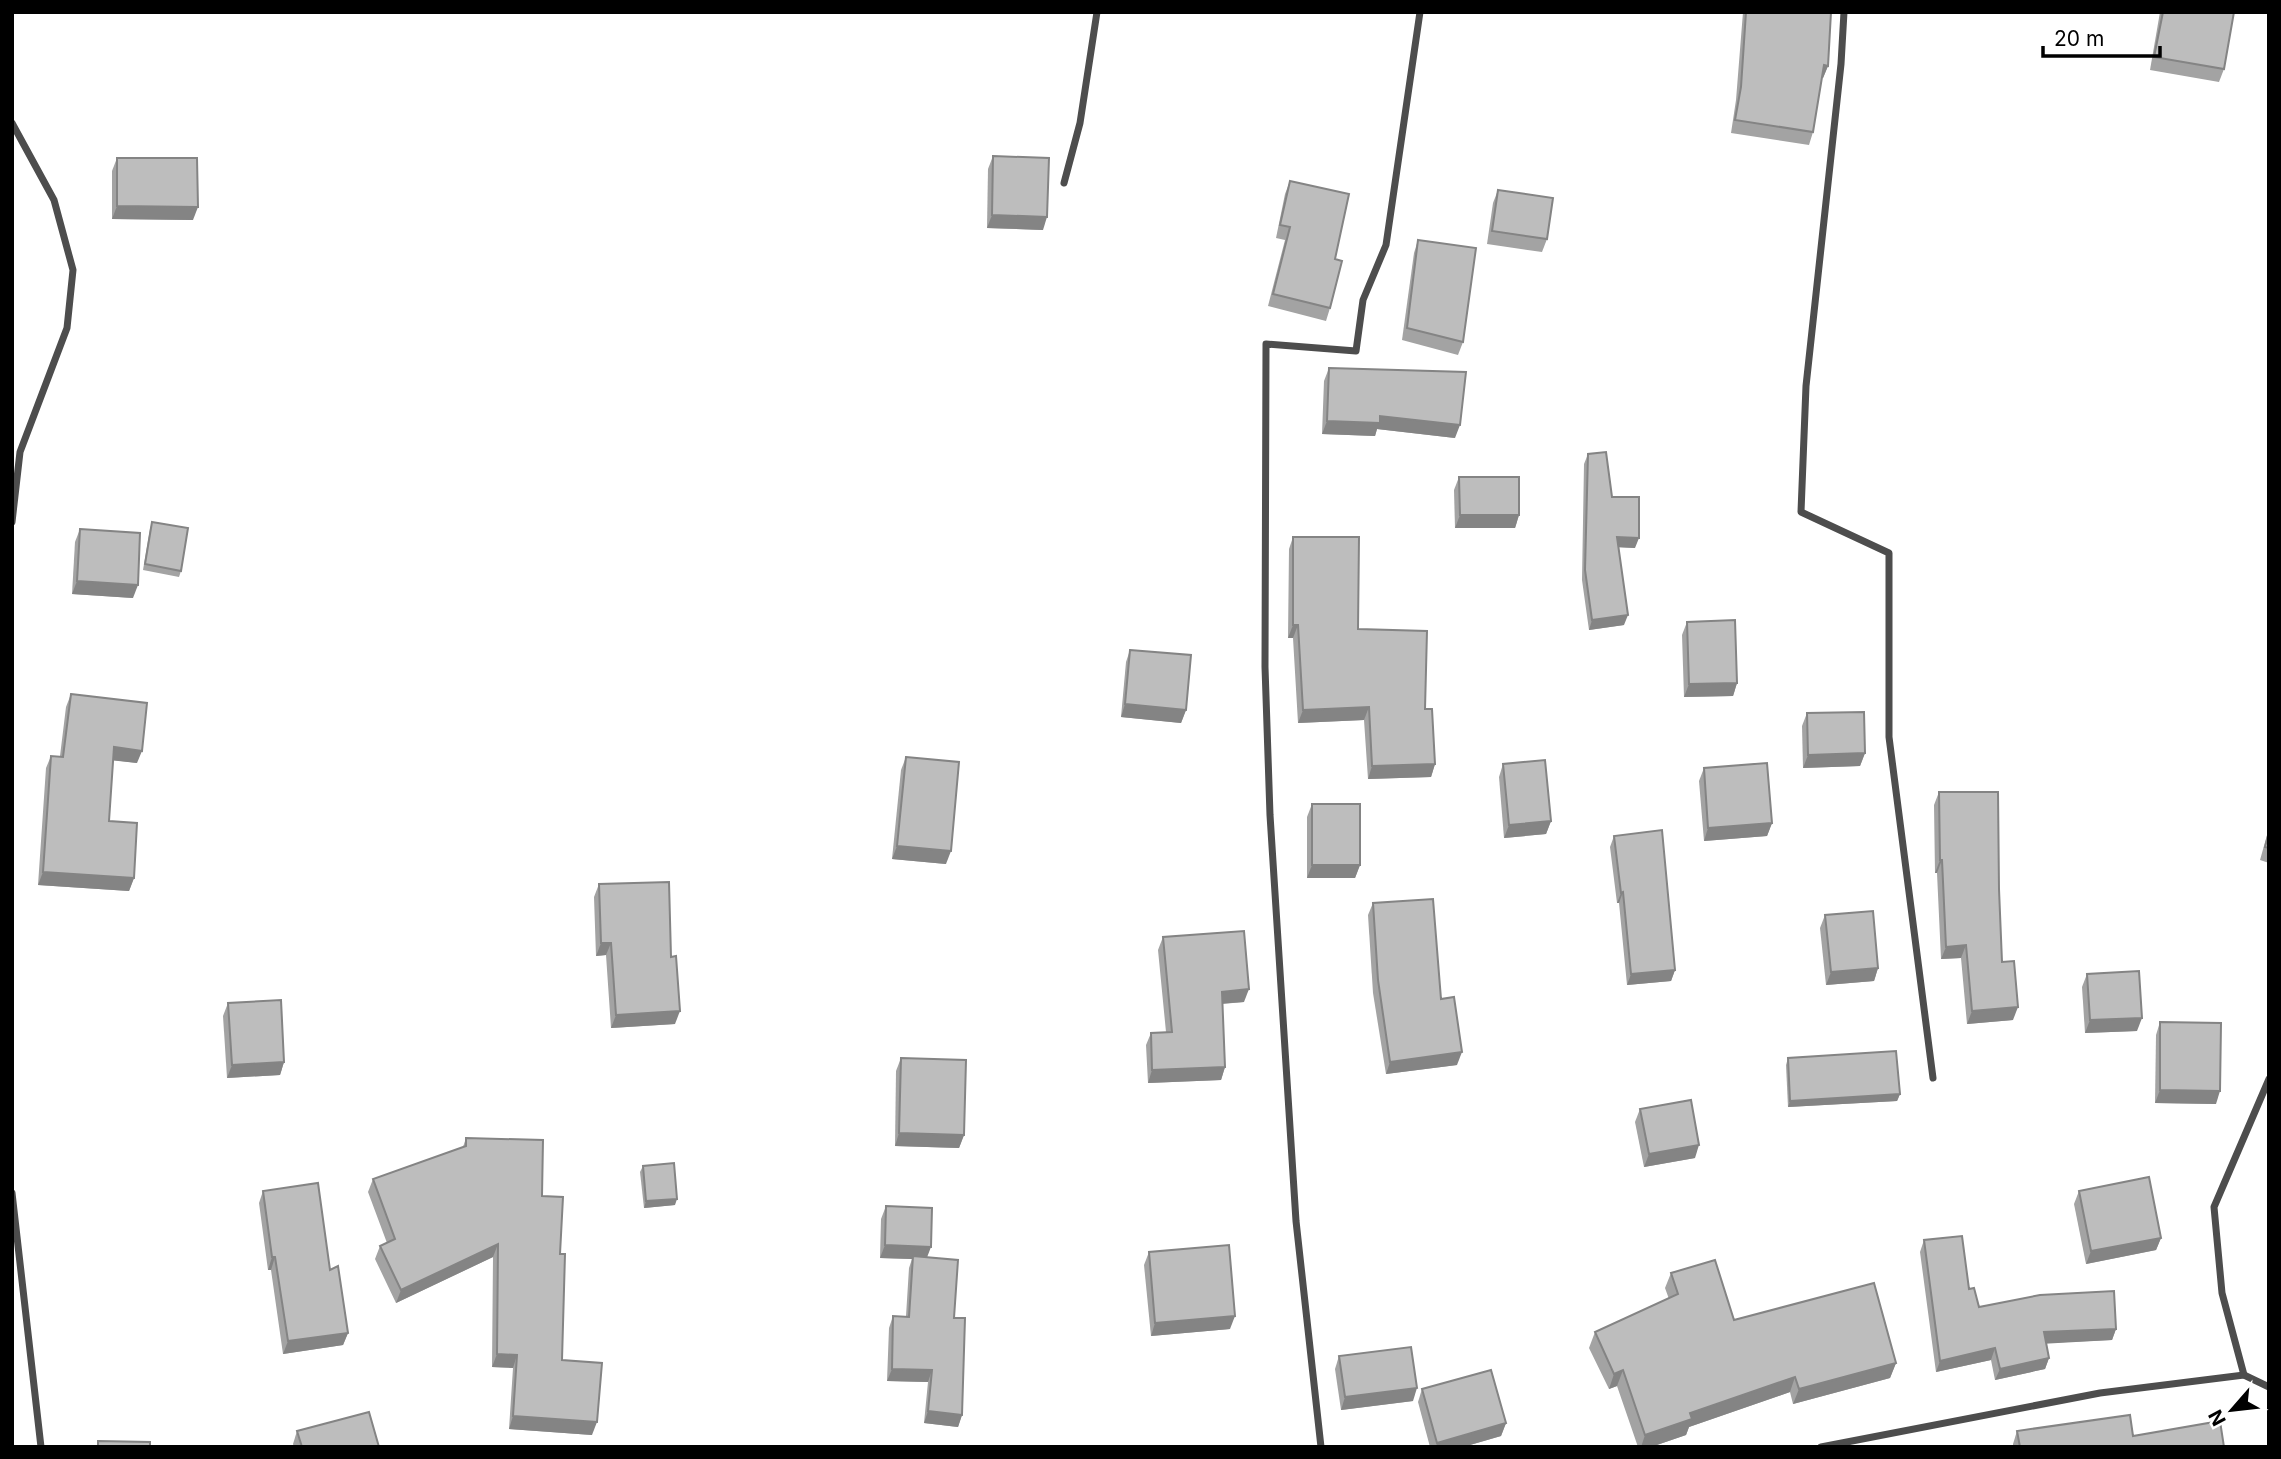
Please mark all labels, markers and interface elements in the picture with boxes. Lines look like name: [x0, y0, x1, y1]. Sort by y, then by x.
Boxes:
scale bar: [2043, 14, 2160, 58]
text: 20 m: [2054, 26, 2104, 51]
north arrow: [2197, 1375, 2267, 1445]
text: N: [2204, 1406, 2231, 1430]

